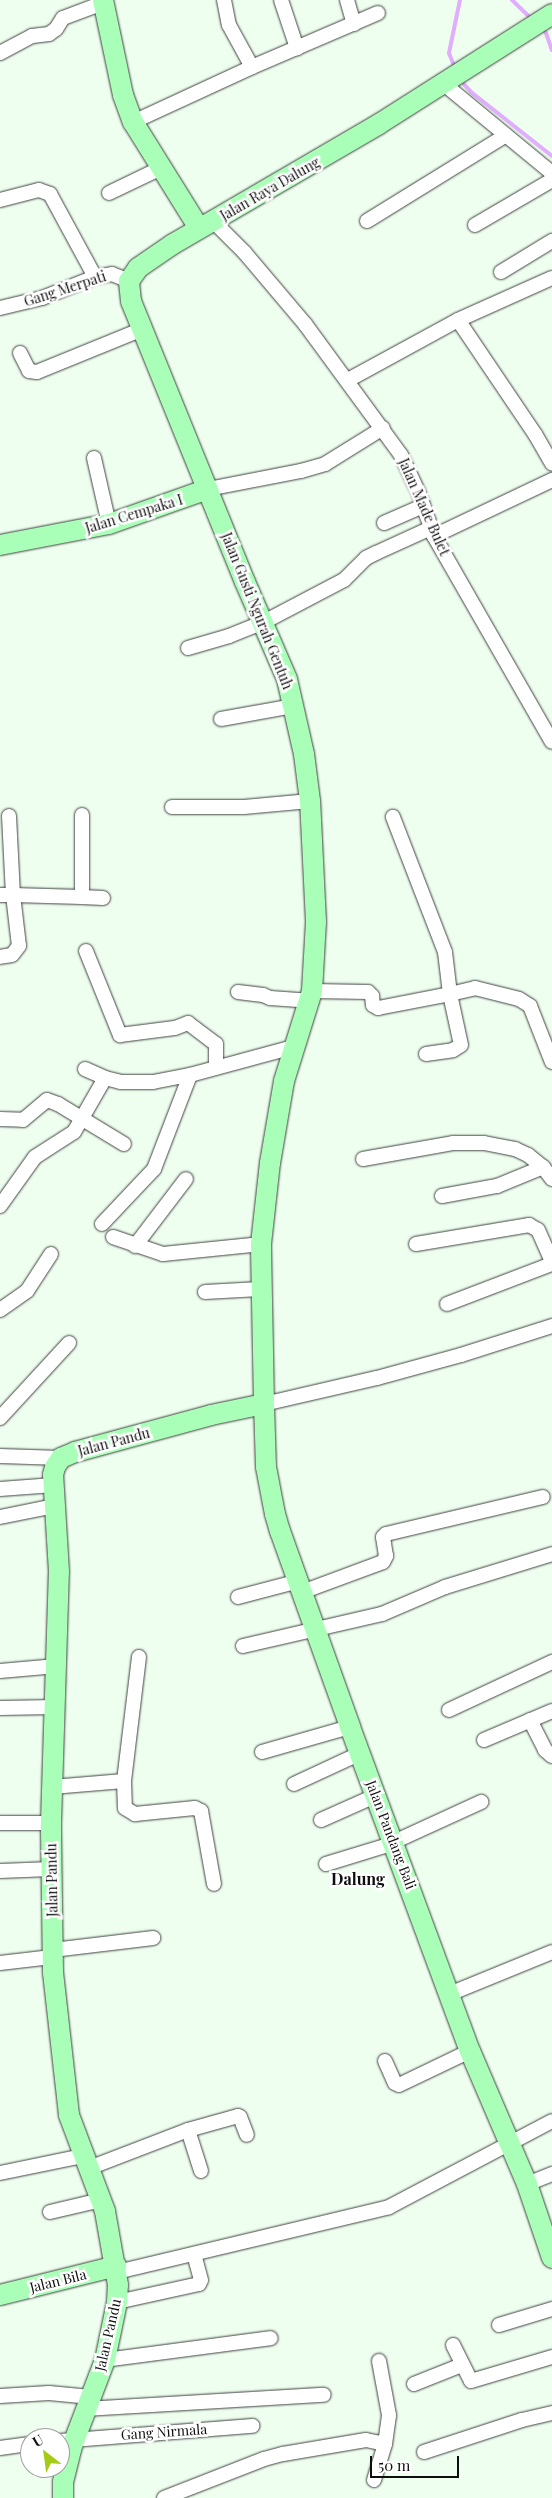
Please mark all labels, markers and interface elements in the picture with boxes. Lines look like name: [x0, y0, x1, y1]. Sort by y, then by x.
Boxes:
street label: Jalan Raya Dalung: [217, 154, 323, 224]
street label: Gang Merpati: [22, 268, 108, 310]
street label: Jalan Made Bulet: [395, 456, 453, 558]
street label: Jalan Cempaka I: [83, 491, 185, 537]
street label: Jalan Gusti Ngurah Gentuh: [218, 530, 296, 692]
street label: Jalan Pandu: [76, 1424, 152, 1460]
street label: Jalan Pandang Bali: [362, 1778, 420, 1892]
street label: Jalan Pandu: [43, 1843, 61, 1917]
district label: Dalung: [331, 1869, 385, 1889]
street label: Jalan Bila: [28, 2266, 88, 2296]
street label: Jalan Pandu: [92, 2297, 124, 2373]
street label: Gang Nirmala: [120, 2421, 208, 2443]
north arrow: [20, 2428, 70, 2478]
text: U: [29, 2430, 47, 2451]
scale bar: [372, 2446, 461, 2478]
text: 50 m: [378, 2455, 410, 2475]

